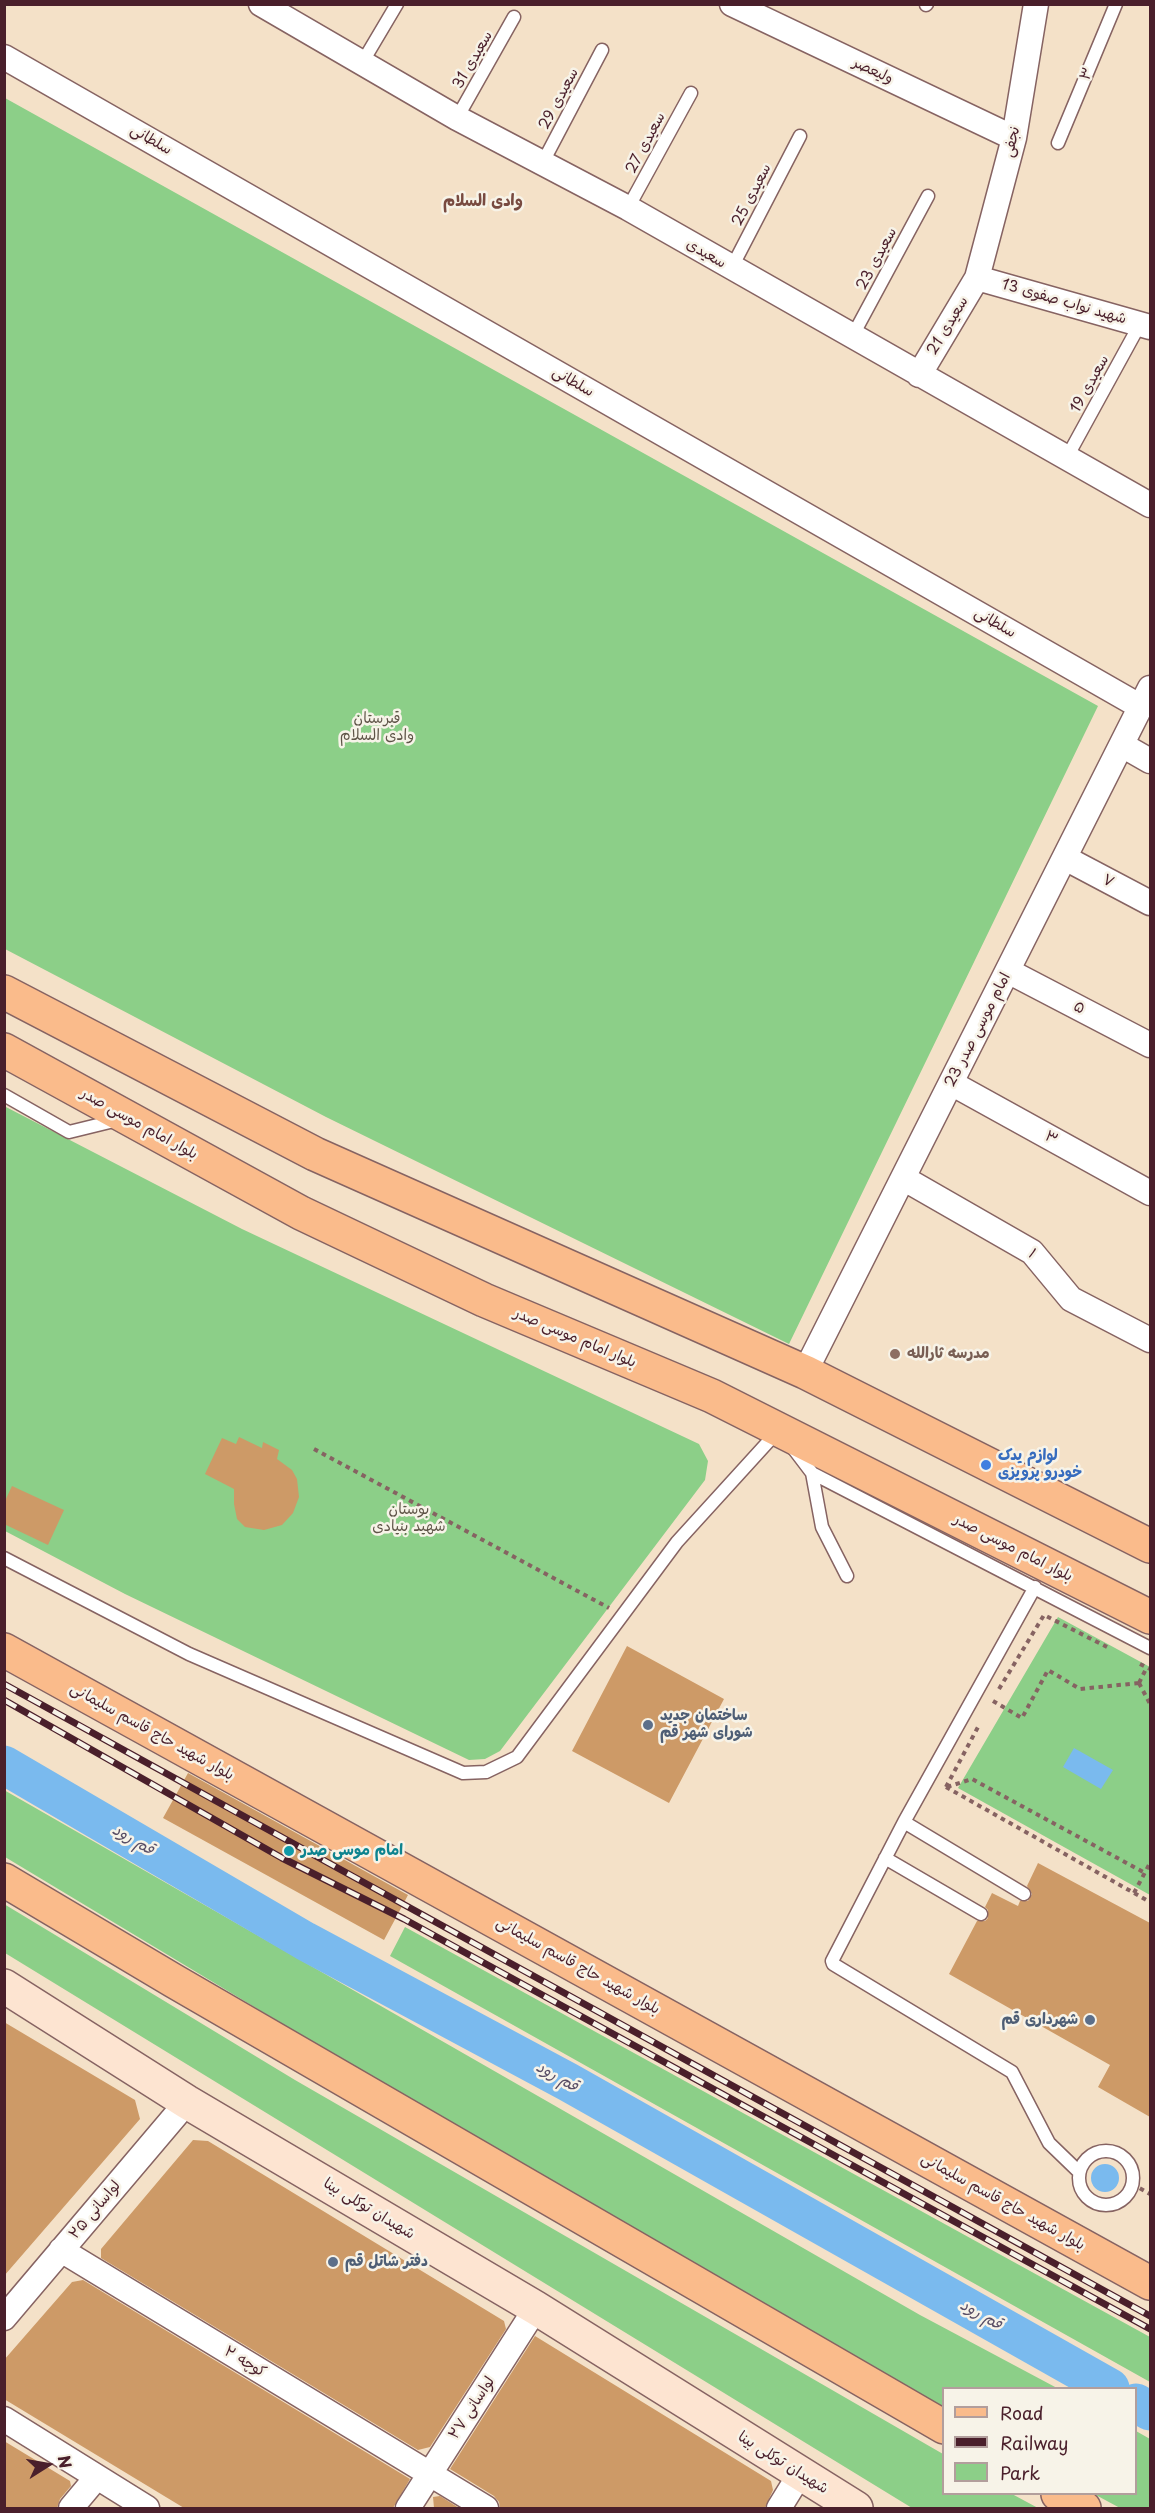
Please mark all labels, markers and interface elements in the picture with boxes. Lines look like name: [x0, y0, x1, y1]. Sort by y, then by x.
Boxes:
street label: سعیدی 31: [449, 28, 497, 92]
street label: ولیعصر: [850, 54, 896, 88]
street label: سعیدی 29: [535, 65, 583, 133]
street label: ۳: [1076, 65, 1098, 83]
street label: سعیدی 27: [622, 109, 670, 177]
street label: سلطانی: [127, 121, 175, 159]
street label: نجفی: [1000, 125, 1024, 159]
street label: سعیدی 25: [729, 161, 775, 229]
district label: وادی السلام: [443, 192, 523, 212]
street label: سعیدی 23: [853, 225, 901, 293]
street label: سعیدی: [683, 235, 729, 273]
street label: شهید نواب صفوی 13: [999, 276, 1129, 328]
street label: سعیدی 21: [923, 293, 973, 359]
street label: سعیدی 19: [1067, 352, 1113, 416]
street label: سلطانی: [549, 363, 597, 401]
street label: سلطانی: [971, 604, 1019, 642]
park label: قبرستان وادی السلام: [340, 710, 414, 745]
street label: ۷: [1099, 871, 1117, 891]
street label: امام موسی صدر 23: [941, 970, 1015, 1090]
street label: ۵: [1070, 998, 1088, 1018]
street label: بلوار امام موسی صدر: [77, 1084, 201, 1164]
street label: ۳: [1041, 1127, 1061, 1149]
street label: ۱: [1024, 1245, 1040, 1263]
street label: بلوار امام موسی صدر: [511, 1304, 639, 1372]
place label: مدرسه ثارالله: [907, 1345, 990, 1363]
marker: مدرسه ثارالله: [888, 1347, 902, 1361]
place label: لوازم یدک خودرو پرویزی: [998, 1447, 1082, 1482]
marker: لوازم یدک خودرو پرویزی: [979, 1458, 993, 1472]
park label: بوستان شهید بنیادی: [372, 1501, 446, 1536]
street label: بلوار امام موسی صدر: [950, 1510, 1076, 1586]
street label: بلوار شهید حاج قاسم سلیمانی: [67, 1679, 237, 1785]
place label: ساختمان جدید شورای شهر قم: [660, 1707, 753, 1742]
marker: ساختمان جدید شورای شهر قم: [641, 1718, 655, 1732]
water label: قم رود: [109, 1820, 157, 1860]
place label: امام موسی صدر: [301, 1842, 403, 1860]
marker: امام موسی صدر: [282, 1844, 296, 1858]
street label: بلوار شهید حاج قاسم سلیمانی: [493, 1913, 663, 2019]
place label: شهرداری قم: [1002, 2011, 1078, 2029]
marker: شهرداری قم: [1083, 2013, 1097, 2027]
water label: قم رود: [533, 2058, 581, 2096]
street label: بلوار شهید حاج قاسم سلیمانی: [918, 2149, 1088, 2255]
street label: شهیدان توکلی بینا: [320, 2175, 418, 2243]
street label: لواسانی ۲۵: [65, 2177, 125, 2243]
place label: دفتر شاتل قم: [345, 2253, 428, 2271]
marker: دفتر شاتل قم: [326, 2255, 340, 2269]
water label: قم رود: [957, 2296, 1005, 2334]
street label: کوچه ۲: [221, 2343, 269, 2381]
street label: لواسانی ۲۷: [445, 2373, 499, 2443]
legend: [942, 2387, 1137, 2495]
text: Road: [1000, 2399, 1044, 2426]
street label: شهیدان توکلی بینا: [734, 2428, 832, 2498]
text: Railway: [1000, 2429, 1068, 2456]
north arrow: [18, 2435, 78, 2495]
text: N: [53, 2453, 79, 2470]
text: Park: [1000, 2459, 1040, 2486]

